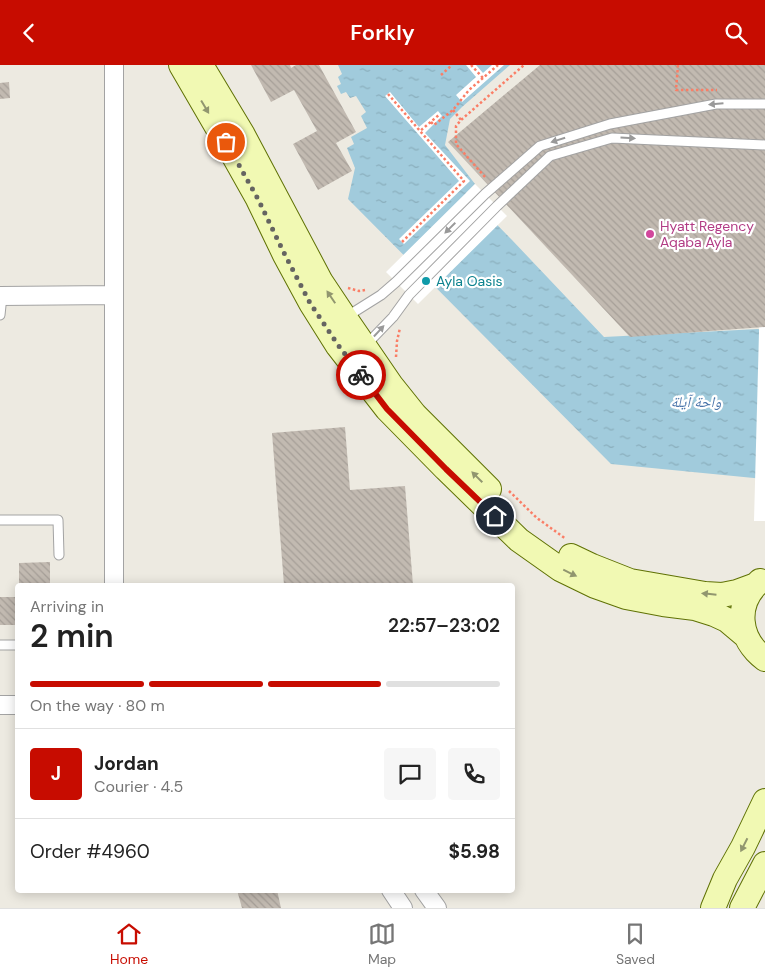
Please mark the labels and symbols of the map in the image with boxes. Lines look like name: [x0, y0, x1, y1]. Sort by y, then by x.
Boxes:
one-way arrow: [201, 100, 210, 114]
one-way arrow: [708, 101, 724, 109]
pin: [205, 121, 247, 163]
one-way arrow: [620, 135, 636, 143]
one-way arrow: [551, 137, 566, 145]
place label: Hyatt Regency Aqaba Ayla: [660, 217, 754, 251]
one-way arrow: [444, 222, 456, 234]
marker: Hyatt Regency Aqaba Ayla: [644, 228, 656, 240]
place label: Ayla Oasis: [436, 272, 503, 290]
marker: Ayla Oasis: [420, 275, 432, 287]
one-way arrow: [326, 291, 336, 304]
one-way arrow: [373, 326, 385, 338]
courier: [336, 350, 386, 400]
water label: واحة آيلة: [671, 392, 721, 412]
one-way arrow: [471, 471, 483, 483]
pin: [474, 495, 516, 537]
one-way arrow: [563, 569, 577, 577]
one-way arrow: [701, 590, 717, 598]
one-way arrow: [740, 838, 748, 852]

